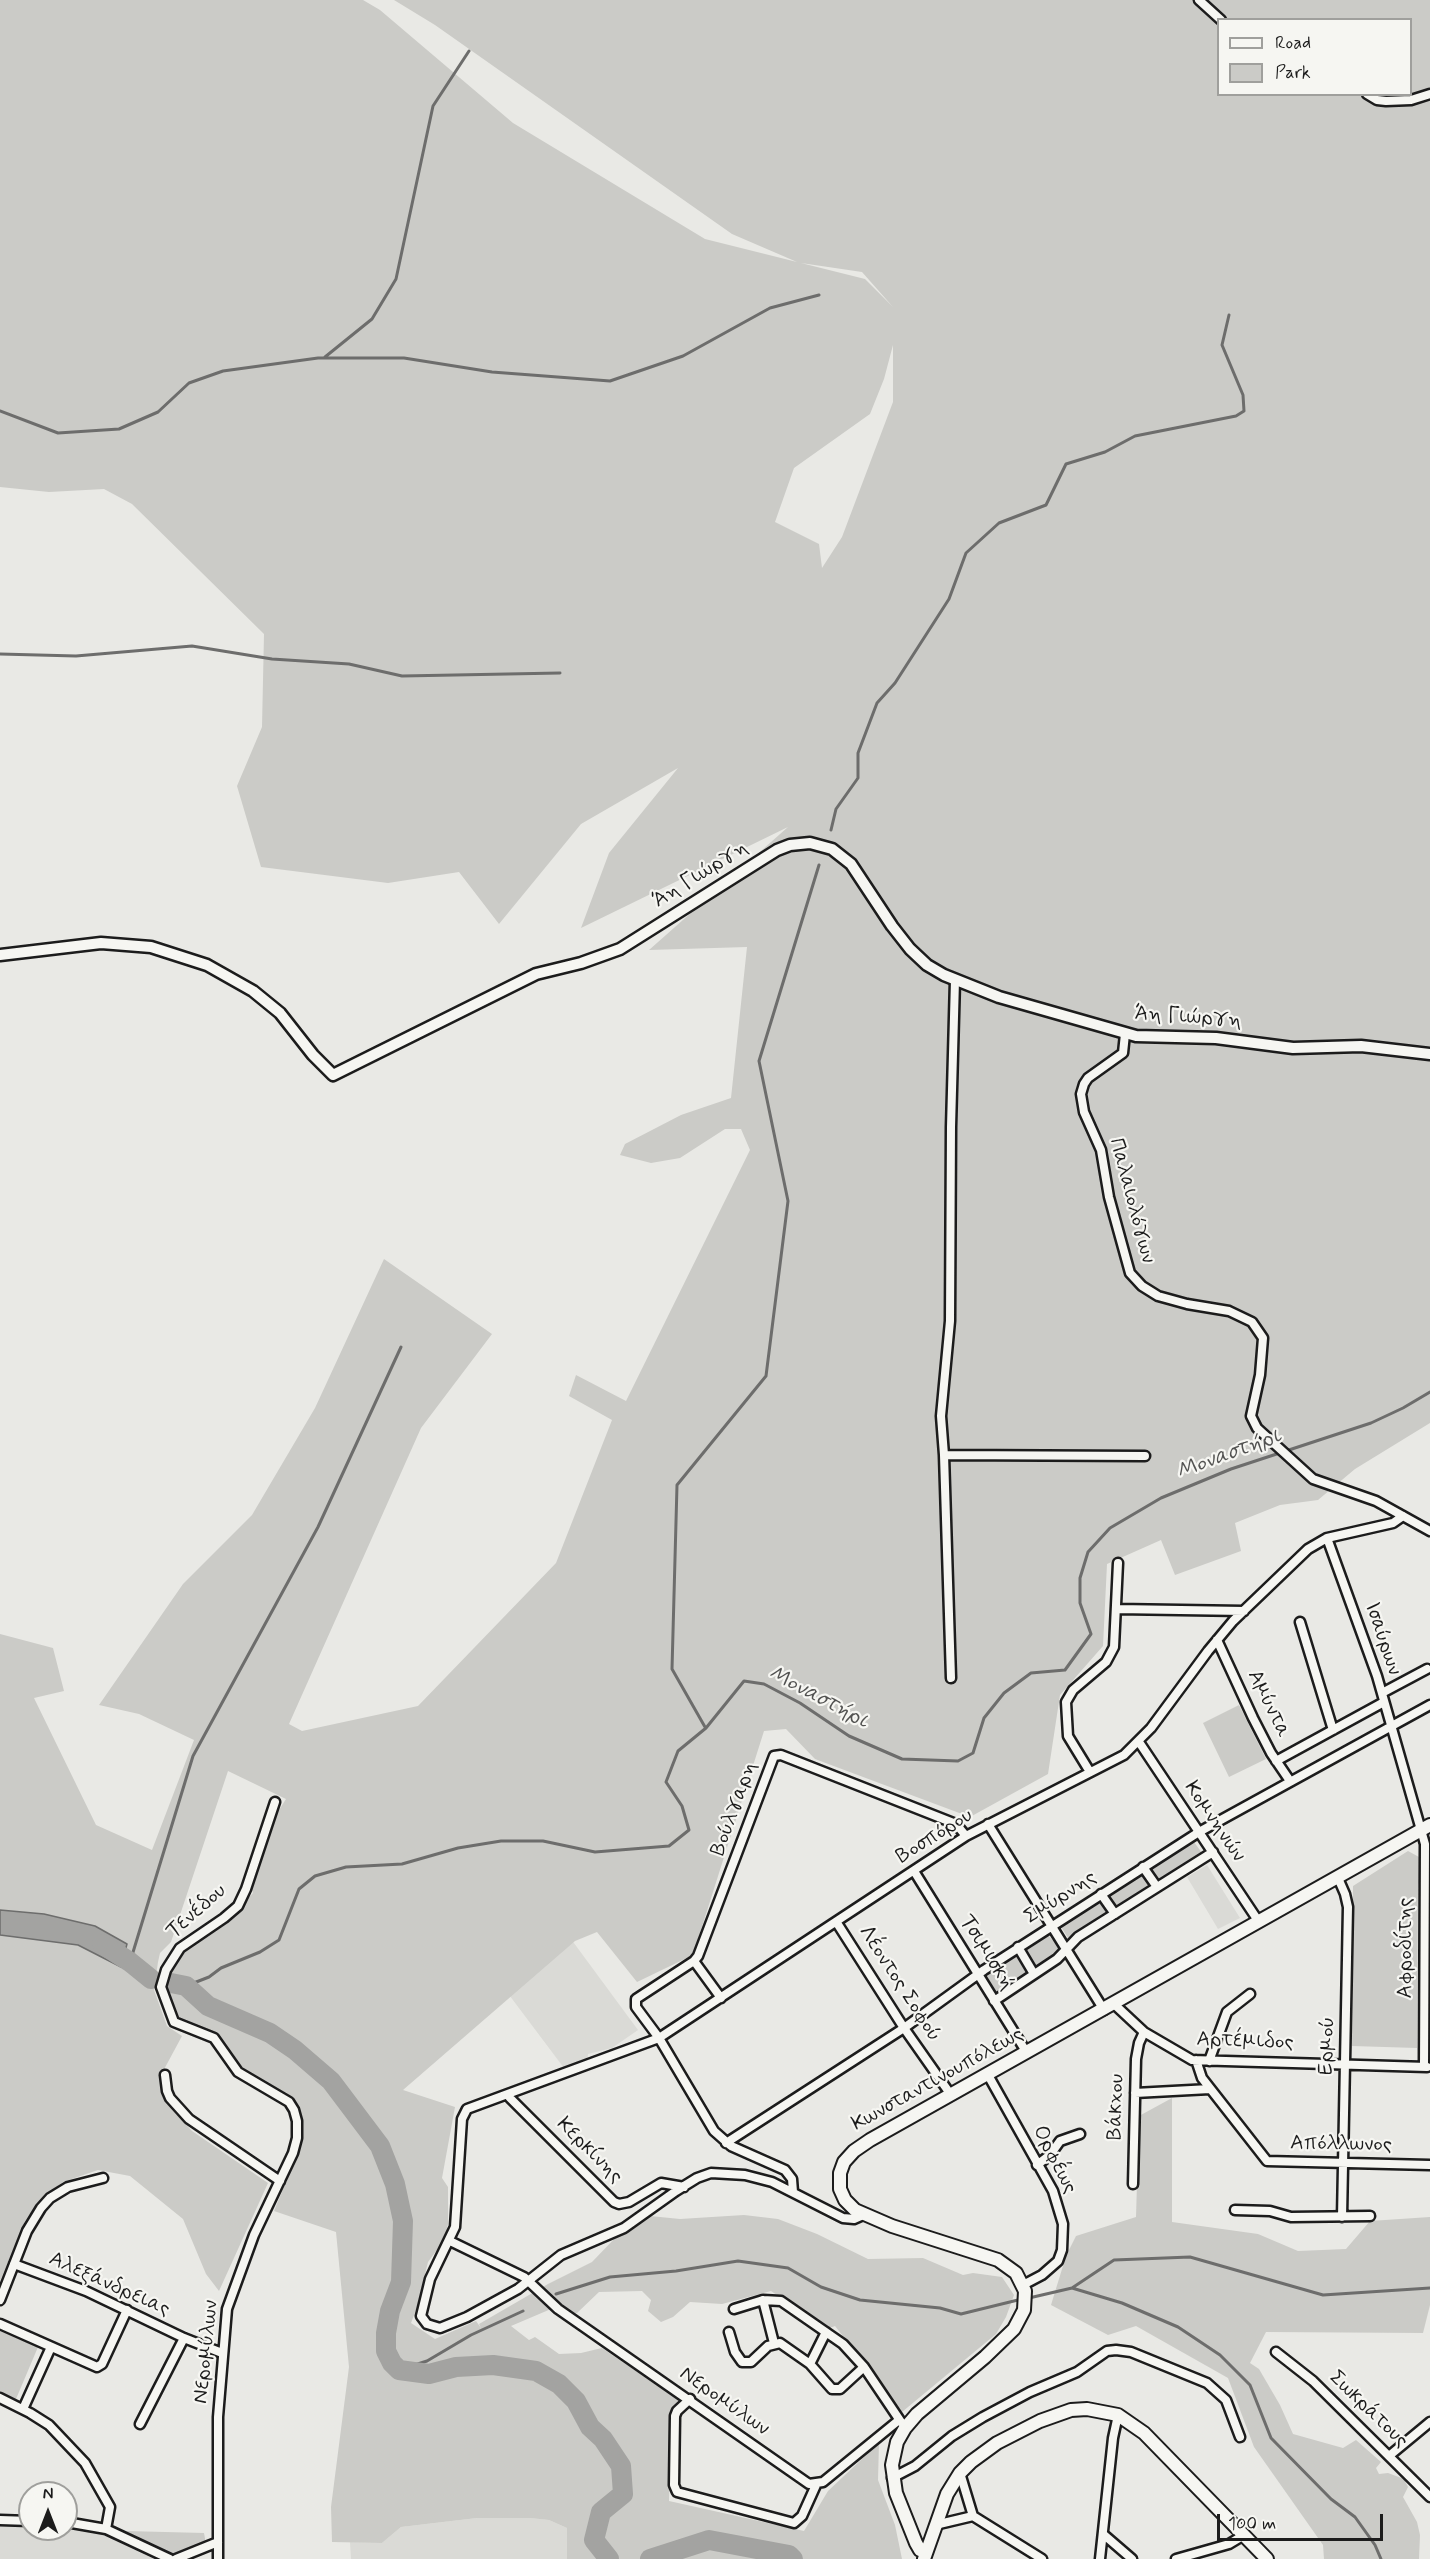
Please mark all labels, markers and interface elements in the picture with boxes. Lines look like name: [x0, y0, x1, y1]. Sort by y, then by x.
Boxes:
legend: [1217, 18, 1412, 96]
text: Road: [1275, 31, 1311, 55]
text: Park: [1275, 61, 1311, 85]
street label: Άη Γιώργη: [649, 836, 753, 914]
street label: Άη Γιώργη: [1134, 1002, 1242, 1034]
street label: Παλαιολόγων: [1102, 1136, 1160, 1266]
water label: Μοναστήρι: [1173, 1424, 1285, 1486]
street label: Ισαύρων: [1358, 1599, 1406, 1679]
water label: Μοναστήρι: [764, 1661, 872, 1735]
street label: Αμύντα: [1241, 1666, 1295, 1742]
street label: Βούλγαρη: [706, 1758, 764, 1860]
street label: Κομνηνών: [1178, 1777, 1250, 1867]
street label: Βοσπόρου: [892, 1804, 978, 1870]
street label: Σμύρνης: [1020, 1865, 1102, 1931]
street label: Τενέδου: [162, 1879, 232, 1945]
street label: Αφροδίτης: [1394, 1898, 1420, 1998]
street label: Τσιμισκή: [953, 1911, 1019, 1995]
street label: Λέοντος Σοφού: [852, 1921, 946, 2047]
street label: Ερμού: [1314, 2017, 1342, 2075]
street label: Κωνσταντινουπόλεως: [848, 2022, 1028, 2138]
street label: Αρτέμιδος: [1196, 2028, 1294, 2056]
street label: Βάκχου: [1103, 2073, 1131, 2141]
street label: Κερκίνης: [551, 2113, 627, 2189]
street label: Ορφέως: [1026, 2121, 1082, 2199]
street label: Απόλλωνος: [1290, 2132, 1392, 2158]
street label: Αλεξάνδρειας: [45, 2247, 173, 2323]
street label: Νερομύλων: [189, 2299, 225, 2405]
street label: Νερομύλων: [674, 2362, 774, 2442]
street label: Σωκράτους: [1323, 2366, 1413, 2454]
north arrow: [18, 2481, 78, 2541]
text: N: [43, 2484, 53, 2505]
scale bar: [1220, 2502, 1386, 2540]
text: 100 m: [1228, 2512, 1276, 2536]

